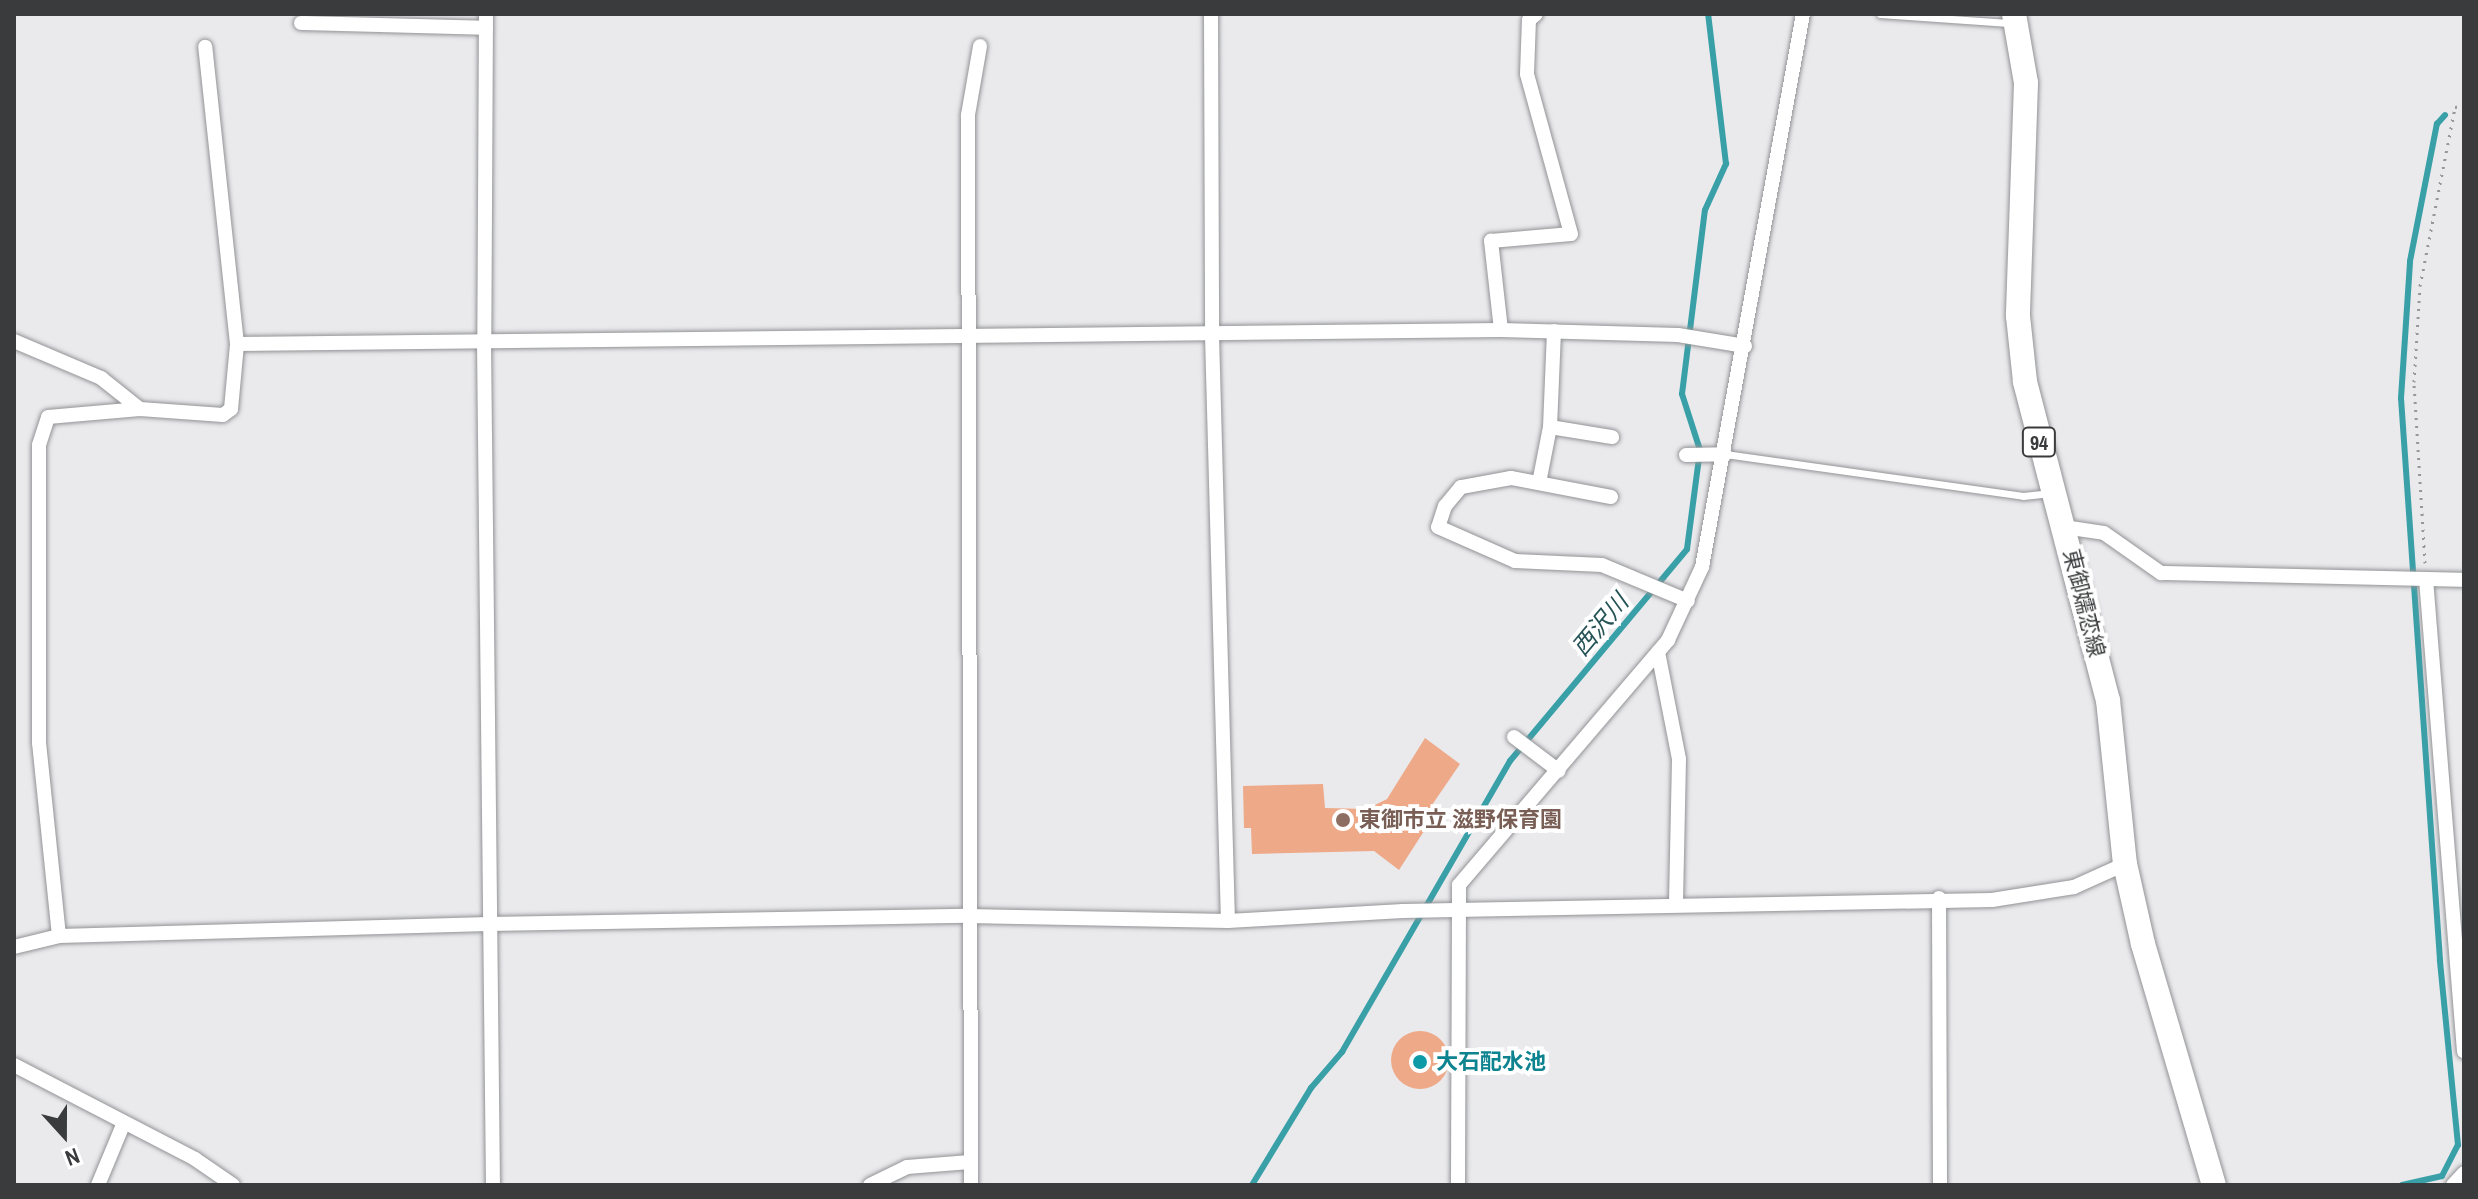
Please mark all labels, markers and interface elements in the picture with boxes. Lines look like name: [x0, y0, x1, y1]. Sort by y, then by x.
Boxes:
road number: 94: [2021, 426, 2057, 458]
street label: 東御嬬恋線: [2058, 546, 2110, 660]
water label: 西沢川: [1566, 588, 1634, 662]
place label: 東御市立 滋野保育園: [1359, 807, 1562, 833]
marker: 東御市立 滋野保育園: [1334, 811, 1352, 829]
place label: 大石配水池: [1436, 1049, 1546, 1075]
marker: 大石配水池: [1411, 1053, 1429, 1071]
north arrow: [24, 1095, 104, 1175]
text: N: [61, 1141, 84, 1174]

